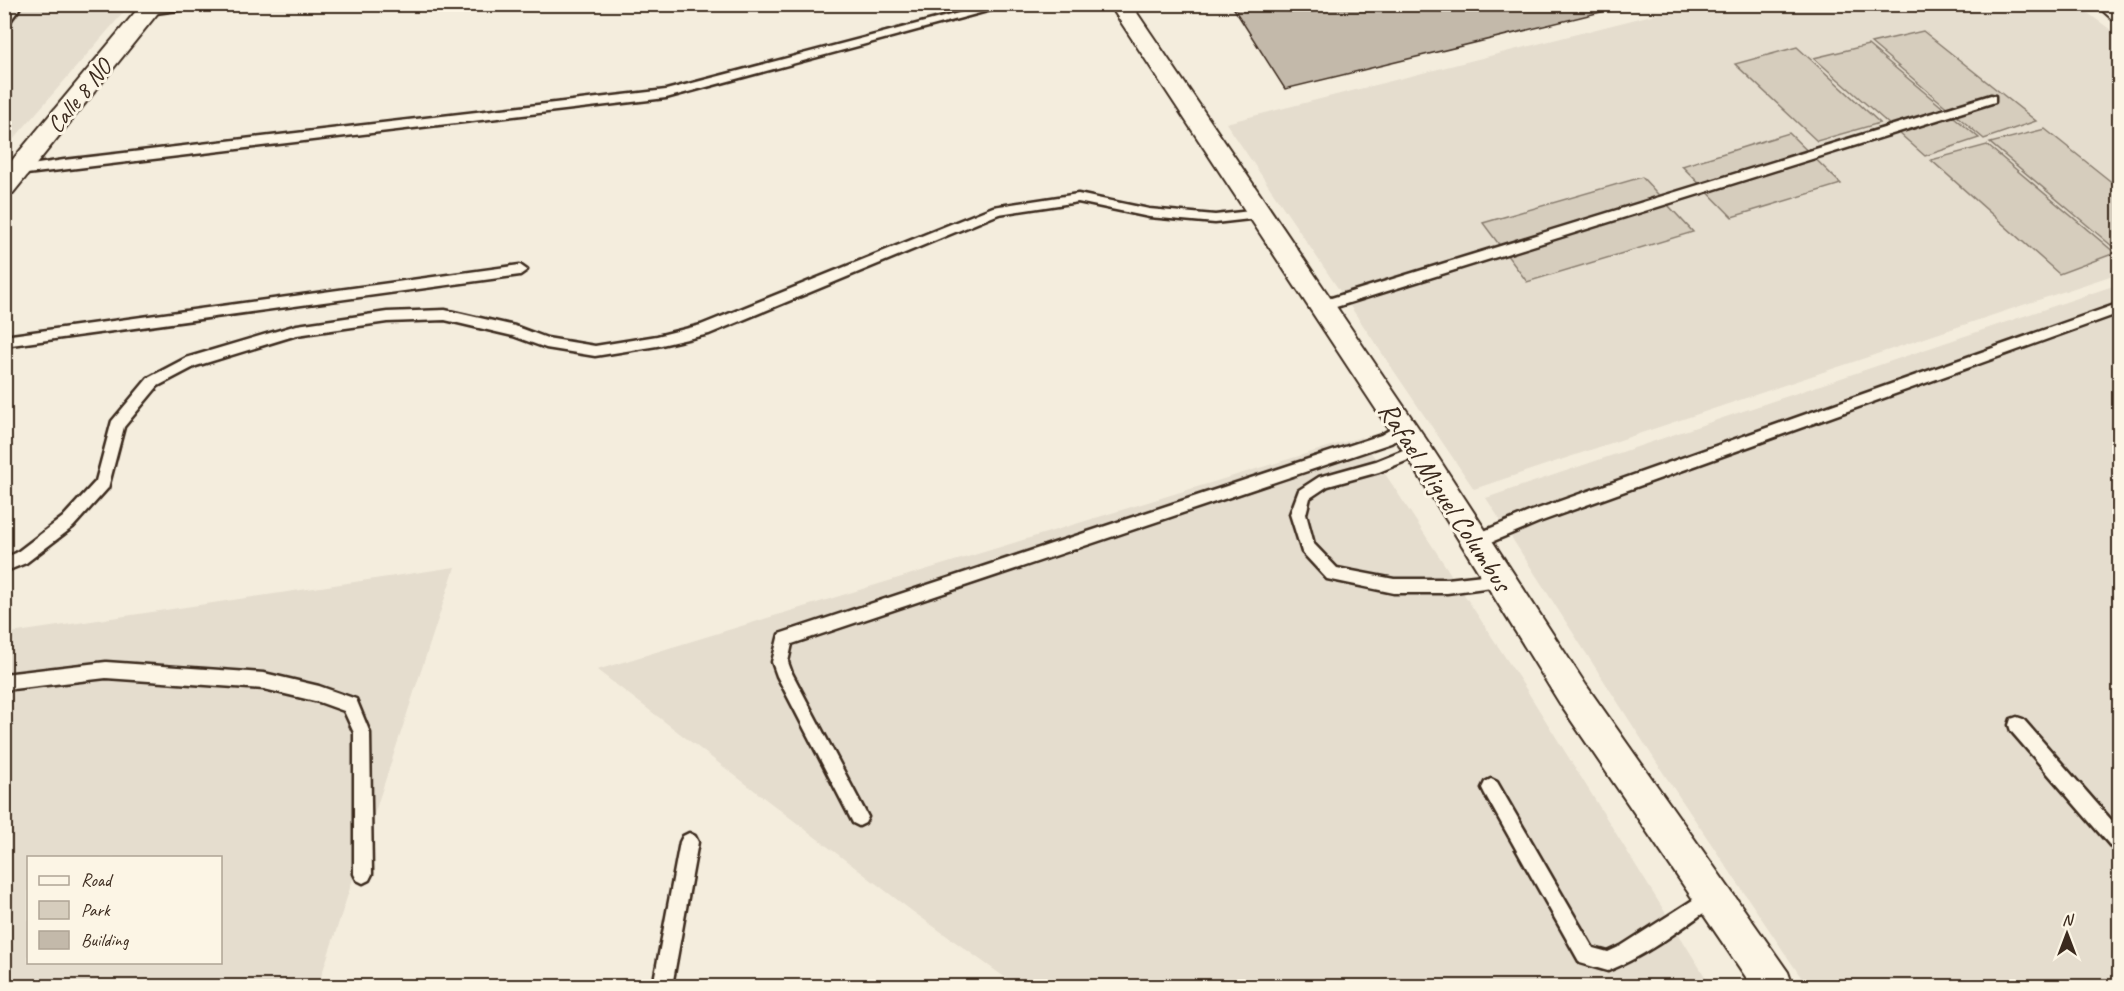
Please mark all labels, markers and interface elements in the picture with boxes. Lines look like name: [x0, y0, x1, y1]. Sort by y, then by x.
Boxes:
street label: Calle 8 NO: [40, 51, 120, 139]
street label: Rafael Miguel Columbus: [1371, 395, 1521, 600]
legend: [27, 856, 222, 964]
text: Road: [81, 869, 114, 891]
text: Park: [81, 899, 111, 921]
north arrow: [2037, 904, 2097, 964]
text: N: [2062, 910, 2075, 930]
text: Building: [81, 929, 130, 951]

